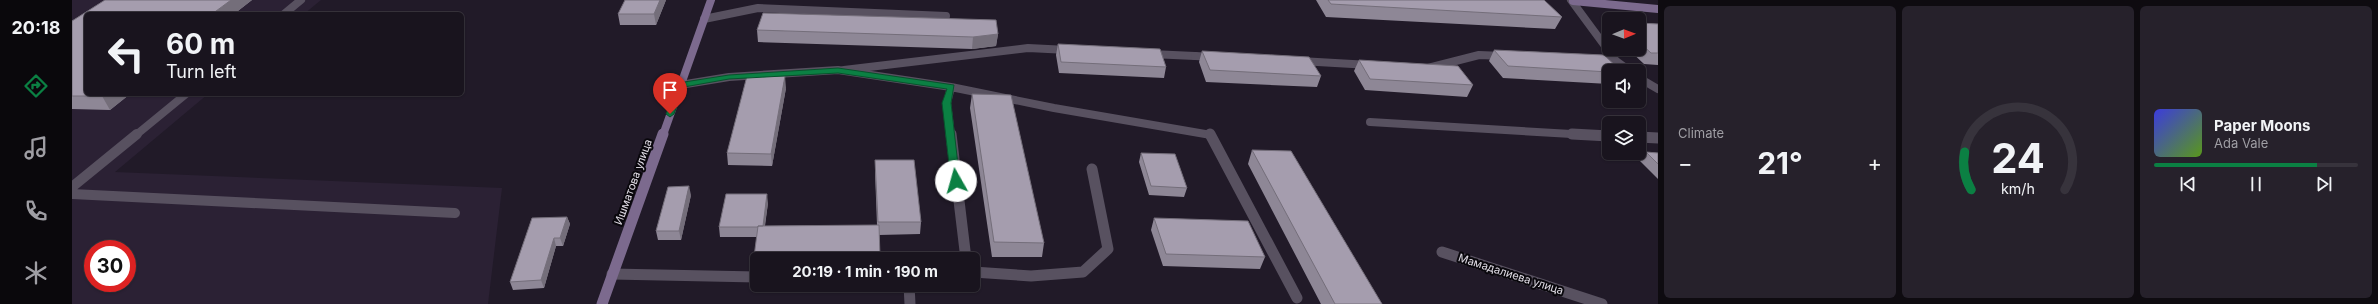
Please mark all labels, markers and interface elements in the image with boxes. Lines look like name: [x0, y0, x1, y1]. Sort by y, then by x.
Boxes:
north arrow: [1602, 12, 1646, 56]
map controls: [1602, 12, 1646, 160]
text: 20:18: [12, 17, 60, 38]
text: 60 m: [166, 27, 235, 61]
icon: left: [100, 28, 152, 80]
text: Turn left: [166, 61, 236, 82]
button: sound: [1602, 64, 1646, 108]
icon: directions: [22, 72, 50, 100]
pin: [653, 73, 687, 114]
icon: arrive: [659, 79, 681, 101]
button: layers: [1602, 116, 1646, 160]
text: Paper Moons: [2214, 116, 2310, 135]
text: Climate: [1678, 125, 1724, 141]
text: 24: [1991, 133, 2045, 183]
icon: music: [22, 134, 50, 162]
text: Ada Vale: [2214, 135, 2268, 151]
street label: Ишматова улица: [611, 137, 655, 227]
text: 21°: [1757, 145, 1803, 181]
text: −: [1678, 150, 1693, 176]
text: +: [1867, 150, 1882, 176]
position arrow: [935, 160, 977, 202]
icon: previous: [2177, 173, 2199, 195]
icon: pause: [2245, 173, 2267, 195]
icon: next: [2313, 173, 2335, 195]
text: km/h: [2001, 180, 2035, 197]
icon: phone: [22, 197, 50, 225]
speed limit sign: 30: [84, 240, 136, 292]
street label: Мамадалиева улица: [1457, 250, 1565, 298]
icon: climate: [22, 259, 50, 287]
text: 20:19 · 1 min · 190 m: [792, 262, 938, 281]

